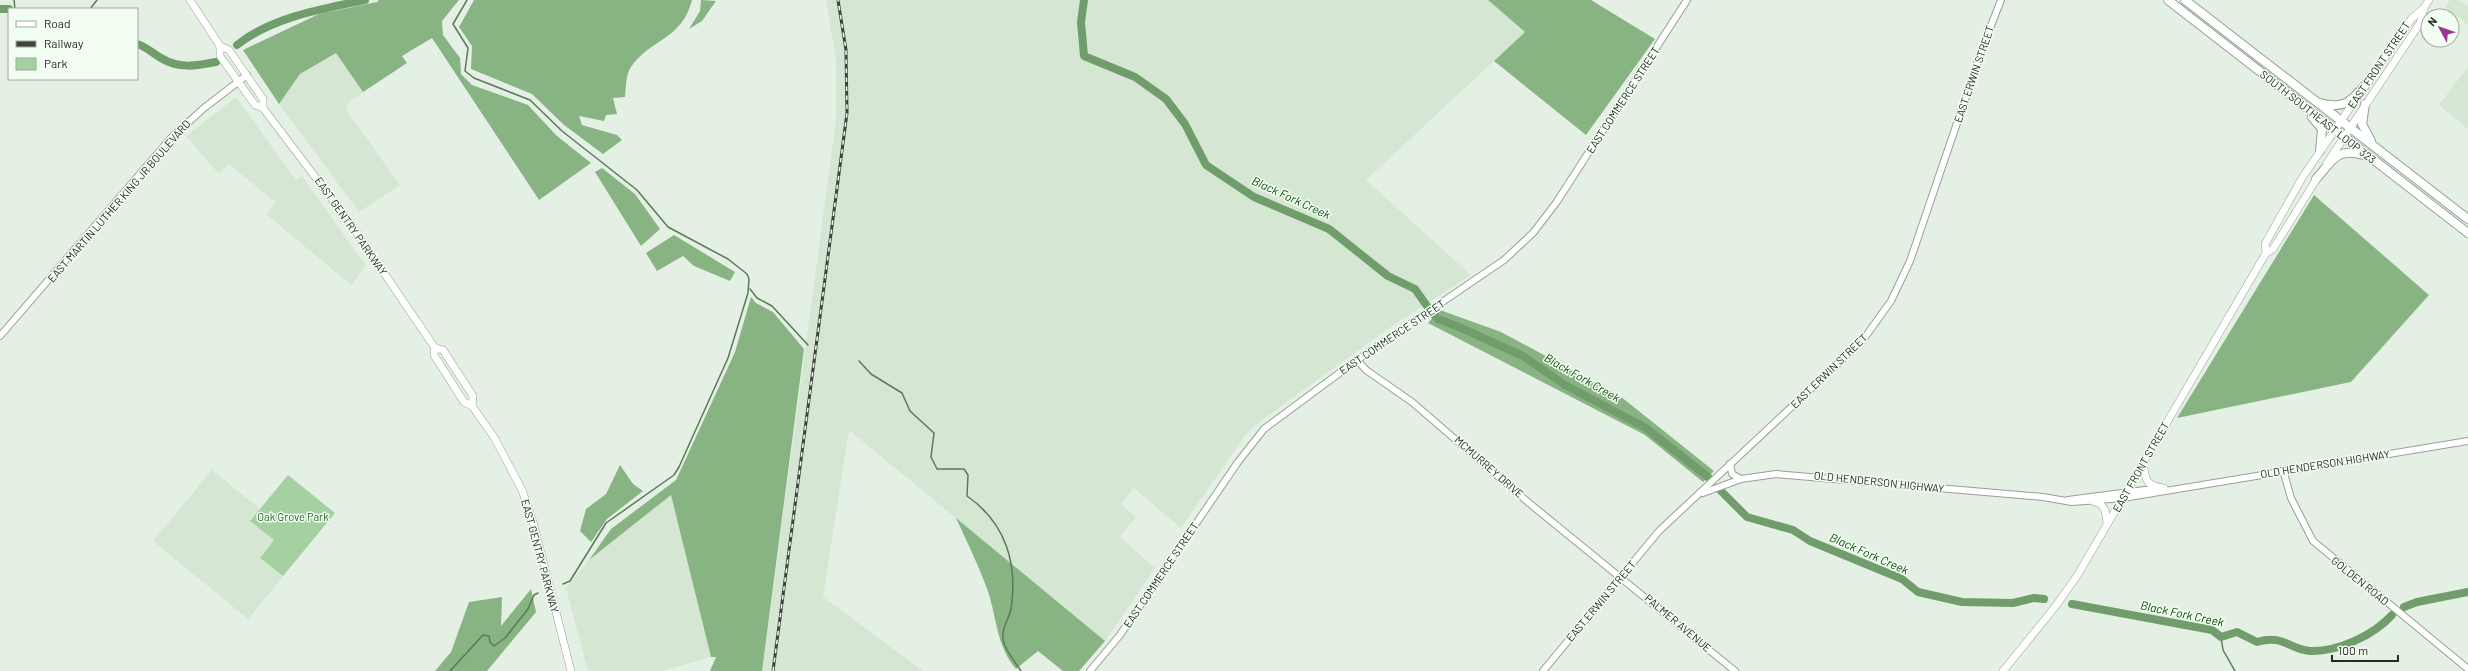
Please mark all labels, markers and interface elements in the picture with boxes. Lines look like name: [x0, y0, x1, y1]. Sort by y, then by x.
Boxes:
legend: [8, 8, 138, 80]
north arrow: [2420, 8, 2460, 48]
text: N: [2425, 14, 2439, 28]
text: Road: [44, 16, 71, 30]
street label: EAST FRONT STREET: [2345, 19, 2413, 111]
street label: EAST ERWIN STREET: [1951, 24, 1996, 124]
text: Railway: [44, 36, 84, 50]
street label: EAST COMMERCE STREET: [1583, 44, 1662, 155]
text: Park: [44, 56, 68, 70]
street label: SOUTH SOUTHEAST LOOP 323: [2258, 67, 2379, 166]
street label: EAST MARTIN LUTHER KING JR BOULEVARD: [45, 117, 193, 284]
water label: Black Fork Creek: [1250, 173, 1333, 221]
street label: EAST GENTRY PARKWAY: [313, 174, 390, 277]
street label: EAST COMMERCE STREET: [1336, 296, 1447, 377]
street label: EAST ERWIN STREET: [1788, 331, 1870, 411]
water label: Black Fork Creek: [1542, 350, 1623, 405]
street label: EAST FRONT STREET: [2109, 419, 2172, 514]
street label: MCMURREY DRIVE: [1452, 433, 1527, 500]
street label: OLD HENDERSON HIGHWAY: [2259, 447, 2391, 480]
street label: OLD HENDERSON HIGHWAY: [1813, 468, 1945, 495]
street label: EAST GENTRY PARKWAY: [519, 498, 562, 614]
park label: Oak Grove Park: [257, 510, 329, 523]
street label: EAST COMMERCE STREET: [1120, 519, 1201, 630]
water label: Black Fork Creek: [1828, 529, 1911, 577]
street label: GOLDEN ROAD: [2329, 554, 2392, 608]
street label: EAST ERWIN STREET: [1563, 558, 1638, 644]
street label: PALMER AVENUE: [1642, 591, 1715, 654]
water label: Black Fork Creek: [2139, 597, 2225, 629]
scale bar: [2332, 637, 2398, 663]
text: 100 m: [2338, 643, 2368, 657]

